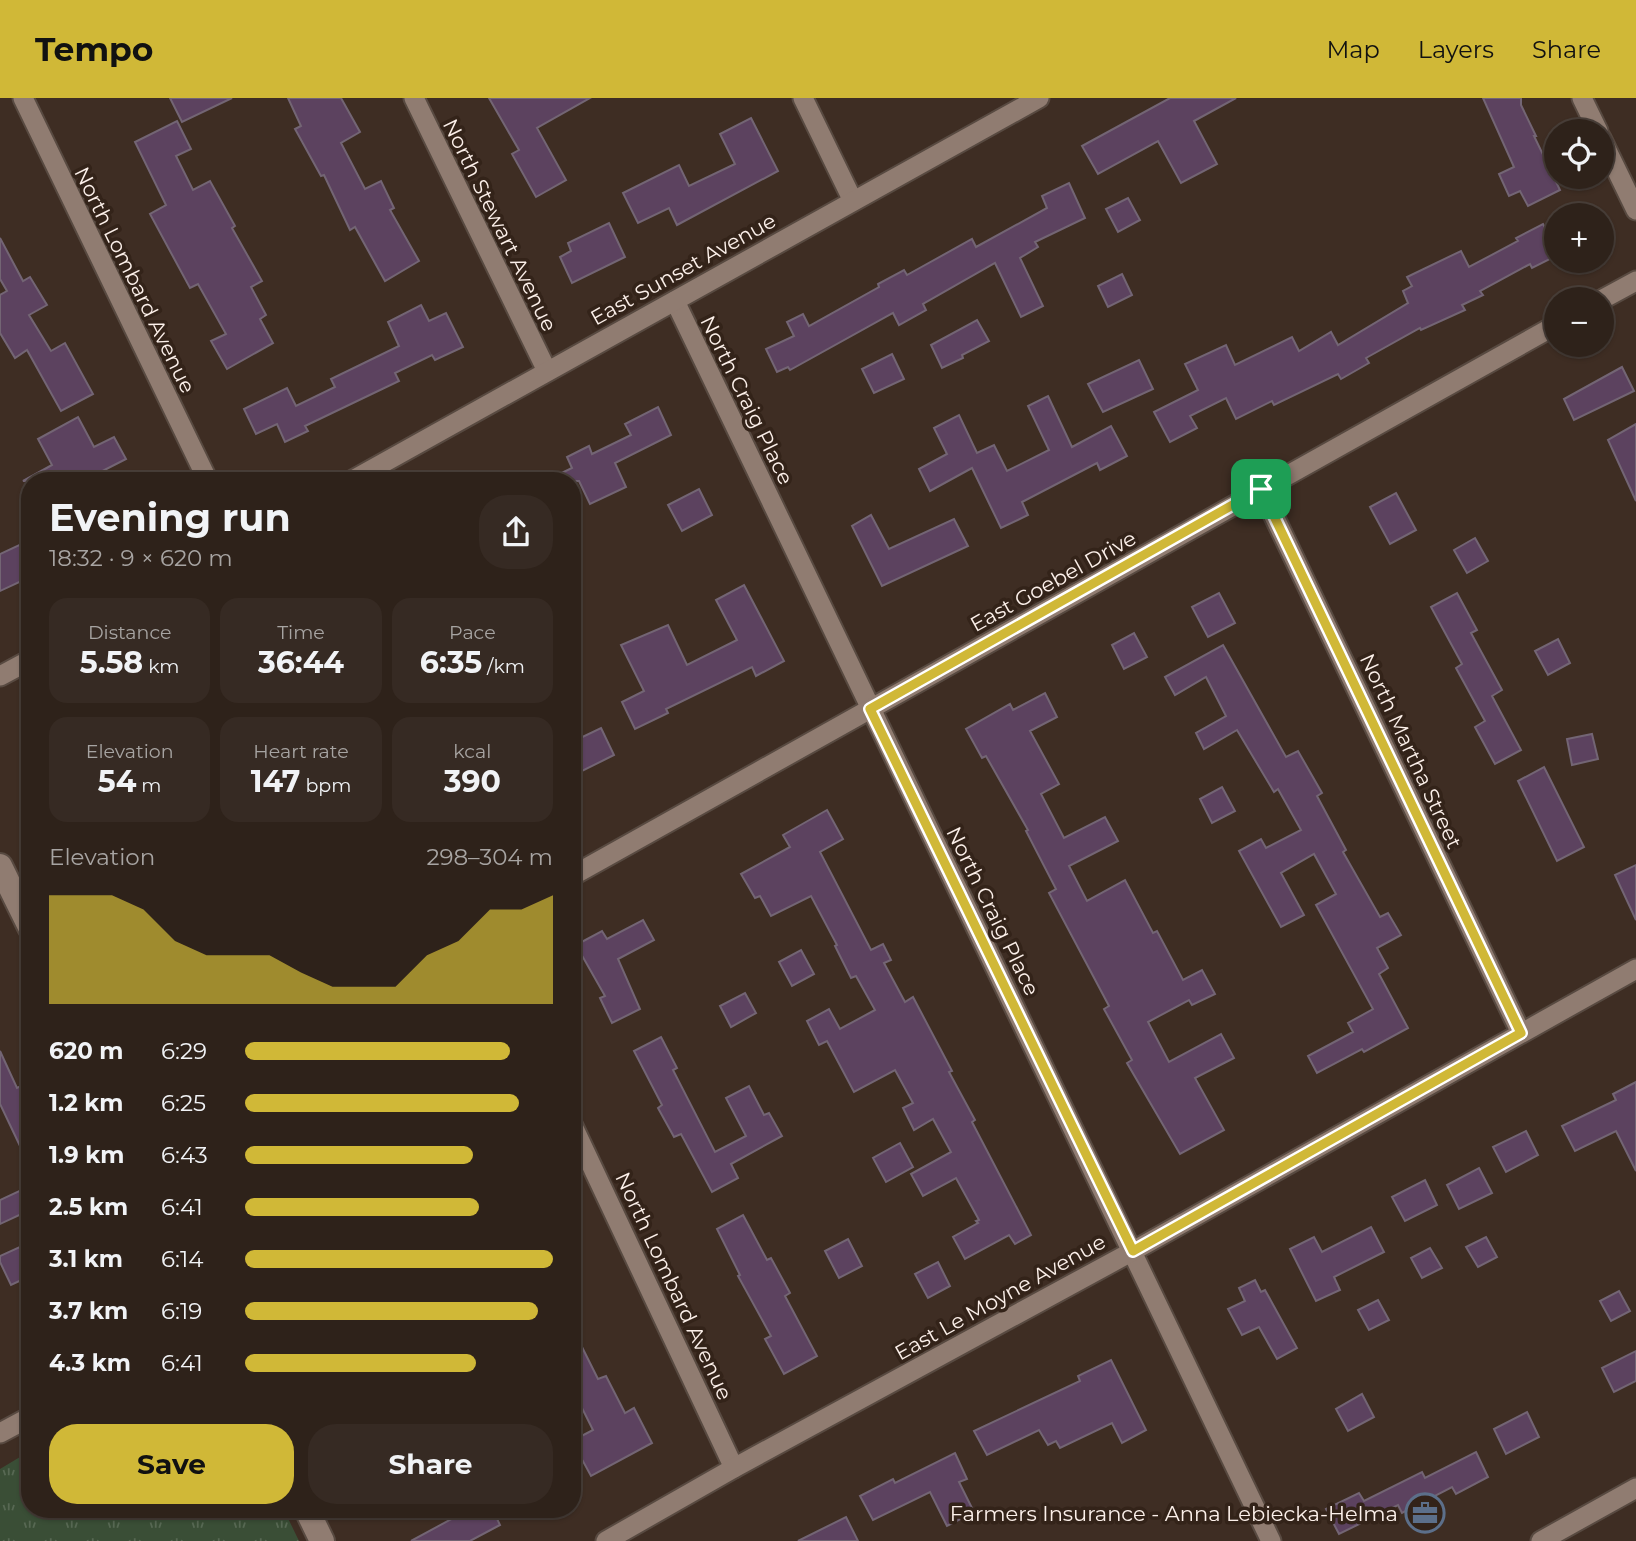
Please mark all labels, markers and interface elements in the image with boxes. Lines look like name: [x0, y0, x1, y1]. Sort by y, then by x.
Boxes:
text: Tempo: [35, 29, 153, 69]
text: Map: [1326, 35, 1380, 64]
text: Layers: [1418, 35, 1494, 64]
text: Share: [1532, 35, 1601, 64]
street label: North Stewart Avenue: [438, 115, 562, 335]
map controls: [1544, 119, 1614, 357]
button: locate: [1544, 119, 1614, 189]
street label: North Lombard Avenue: [69, 163, 201, 397]
button: +: [1544, 203, 1614, 273]
street label: East Sunset Avenue: [586, 208, 780, 330]
button: −: [1544, 287, 1614, 357]
street label: North Craig Place: [695, 311, 799, 489]
pin: [1231, 459, 1291, 519]
icon: arrive: [1242, 470, 1280, 508]
text: Evening run: [49, 494, 291, 541]
button: share: [479, 495, 553, 569]
street label: East Goebel Drive: [966, 525, 1140, 637]
text: 18:32 · 9 × 620 m: [49, 544, 233, 572]
text: Distance: [88, 621, 171, 644]
text: Time: [277, 621, 325, 644]
text: Pace: [449, 621, 496, 644]
text: 5.58: [80, 644, 143, 681]
text: 36:44: [258, 644, 344, 681]
text: 6:35: [420, 644, 482, 681]
street label: North Martha Street: [1355, 649, 1467, 853]
text: km: [143, 655, 180, 678]
text: /km: [482, 655, 525, 678]
text: Elevation: [86, 740, 174, 763]
text: Heart rate: [253, 740, 349, 763]
text: kcal: [453, 740, 491, 763]
text: 54: [98, 763, 136, 800]
text: 147: [251, 763, 300, 800]
text: 390: [444, 763, 501, 800]
text: m: [136, 774, 162, 797]
text: bpm: [300, 774, 351, 797]
street label: North Craig Place: [941, 822, 1045, 1000]
text: Elevation: [49, 843, 155, 871]
text: 298–304 m: [426, 843, 553, 871]
text: 620 m: [49, 1037, 123, 1065]
text: 6:29: [161, 1037, 207, 1065]
text: 1.2 km: [49, 1089, 123, 1117]
text: 6:25: [161, 1089, 206, 1117]
text: 1.9 km: [49, 1141, 124, 1169]
text: 6:43: [161, 1141, 208, 1169]
street label: North Lombard Avenue: [610, 1168, 738, 1404]
text: 2.5 km: [49, 1193, 128, 1221]
text: 6:41: [161, 1193, 203, 1221]
street label: East Le Moyne Avenue: [890, 1229, 1110, 1365]
text: 3.1 km: [49, 1245, 123, 1273]
text: 6:14: [161, 1245, 203, 1273]
text: 3.7 km: [49, 1297, 128, 1325]
text: 6:19: [161, 1297, 202, 1325]
text: 4.3 km: [49, 1349, 131, 1377]
text: 6:41: [161, 1349, 203, 1377]
button: Save: [49, 1424, 294, 1504]
button: Share: [308, 1424, 553, 1504]
office icon: Farmers Insurance - Anna Lebiecka-Helma: [1404, 1492, 1446, 1534]
place label: Farmers Insurance - Anna Lebiecka-Helma: [950, 1501, 1398, 1526]

